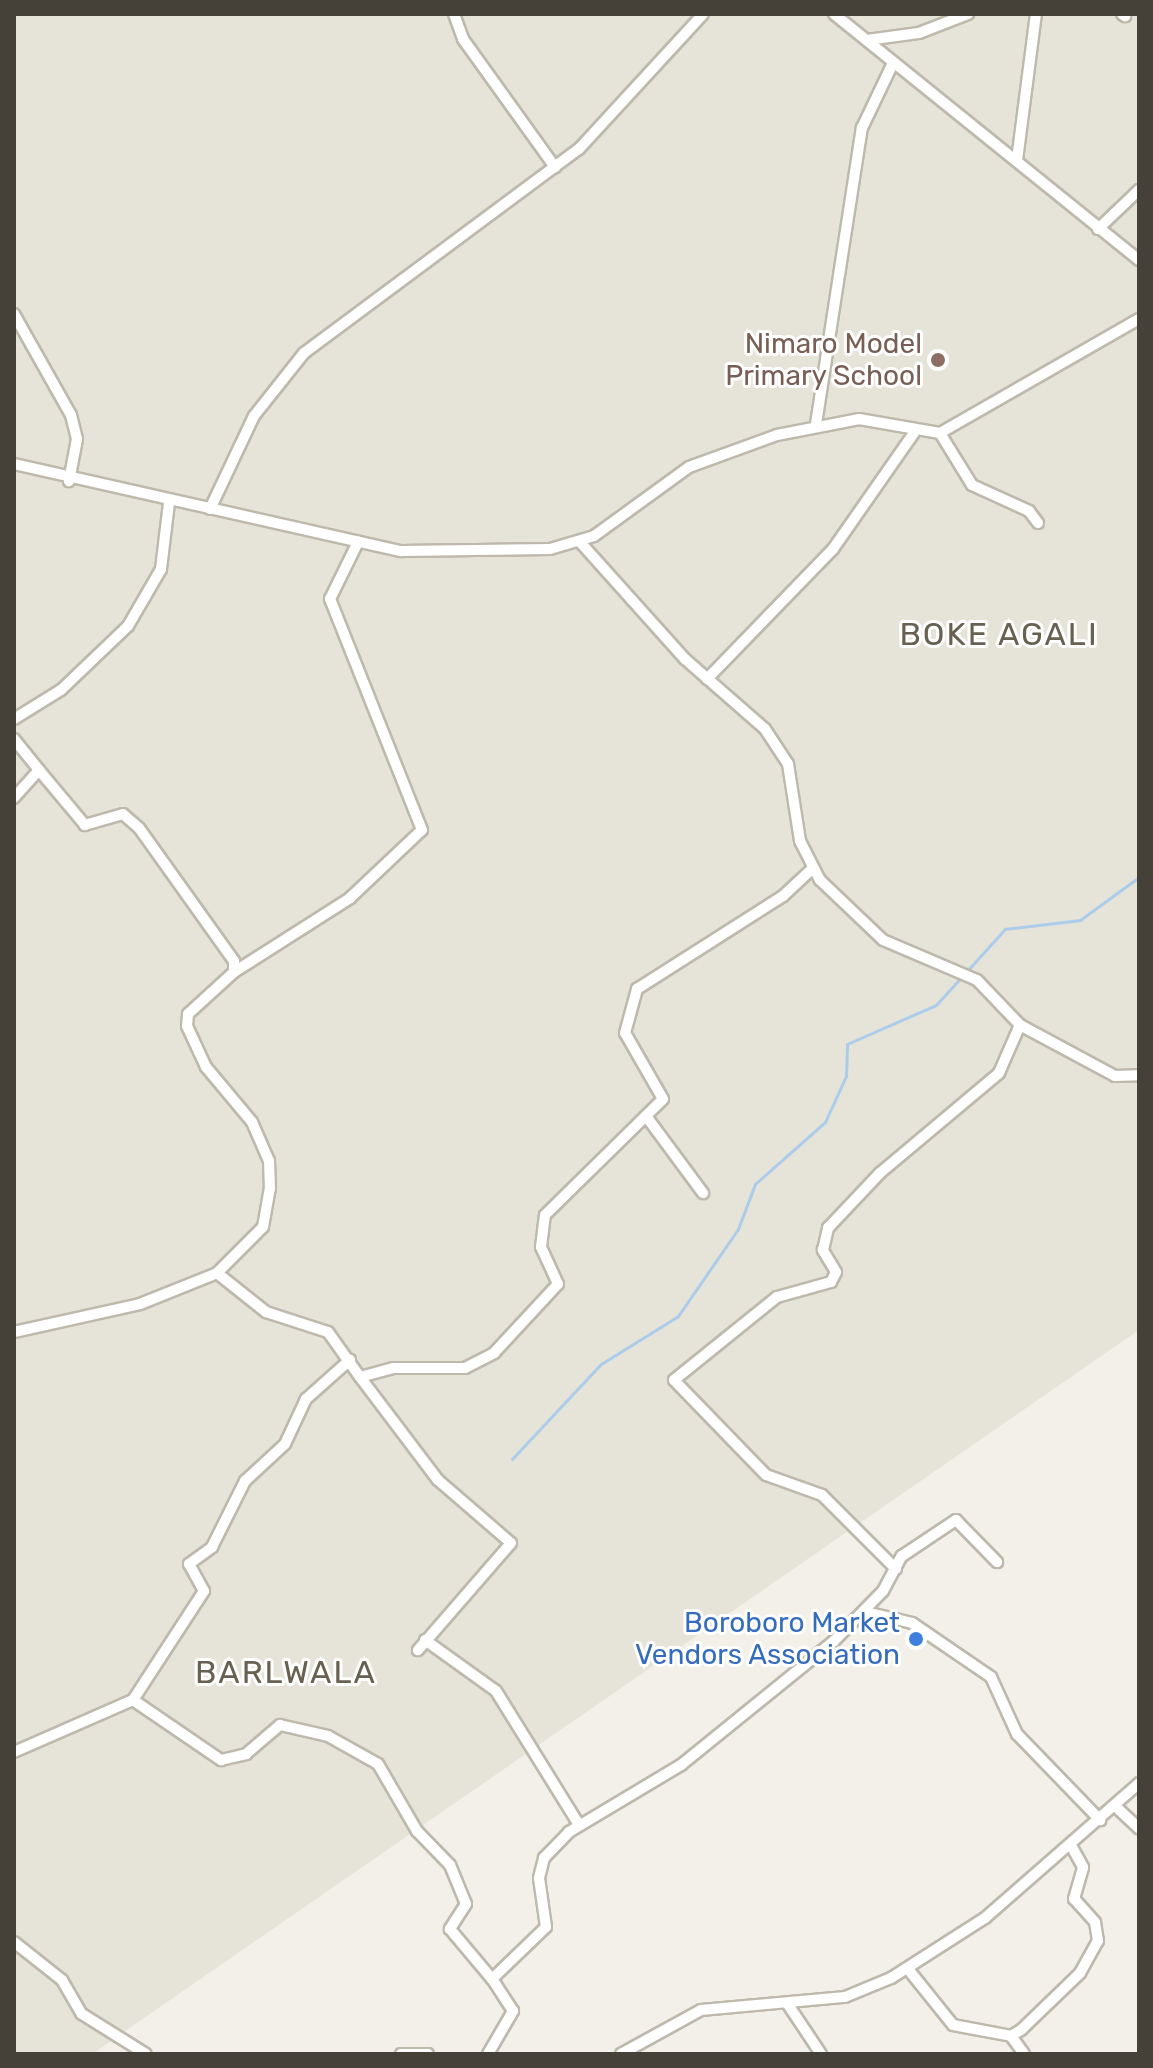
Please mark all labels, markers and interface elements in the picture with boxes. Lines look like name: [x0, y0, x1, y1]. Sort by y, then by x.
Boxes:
place label: Nimaro Model Primary School: [724, 327, 922, 393]
marker: Nimaro Model Primary School: [929, 351, 947, 369]
district label: BOKE AGALI: [899, 615, 1099, 653]
place label: Boroboro Market Vendors Association: [634, 1606, 900, 1672]
marker: Boroboro Market Vendors Association: [907, 1630, 925, 1648]
district label: BARLWALA: [195, 1653, 377, 1691]

